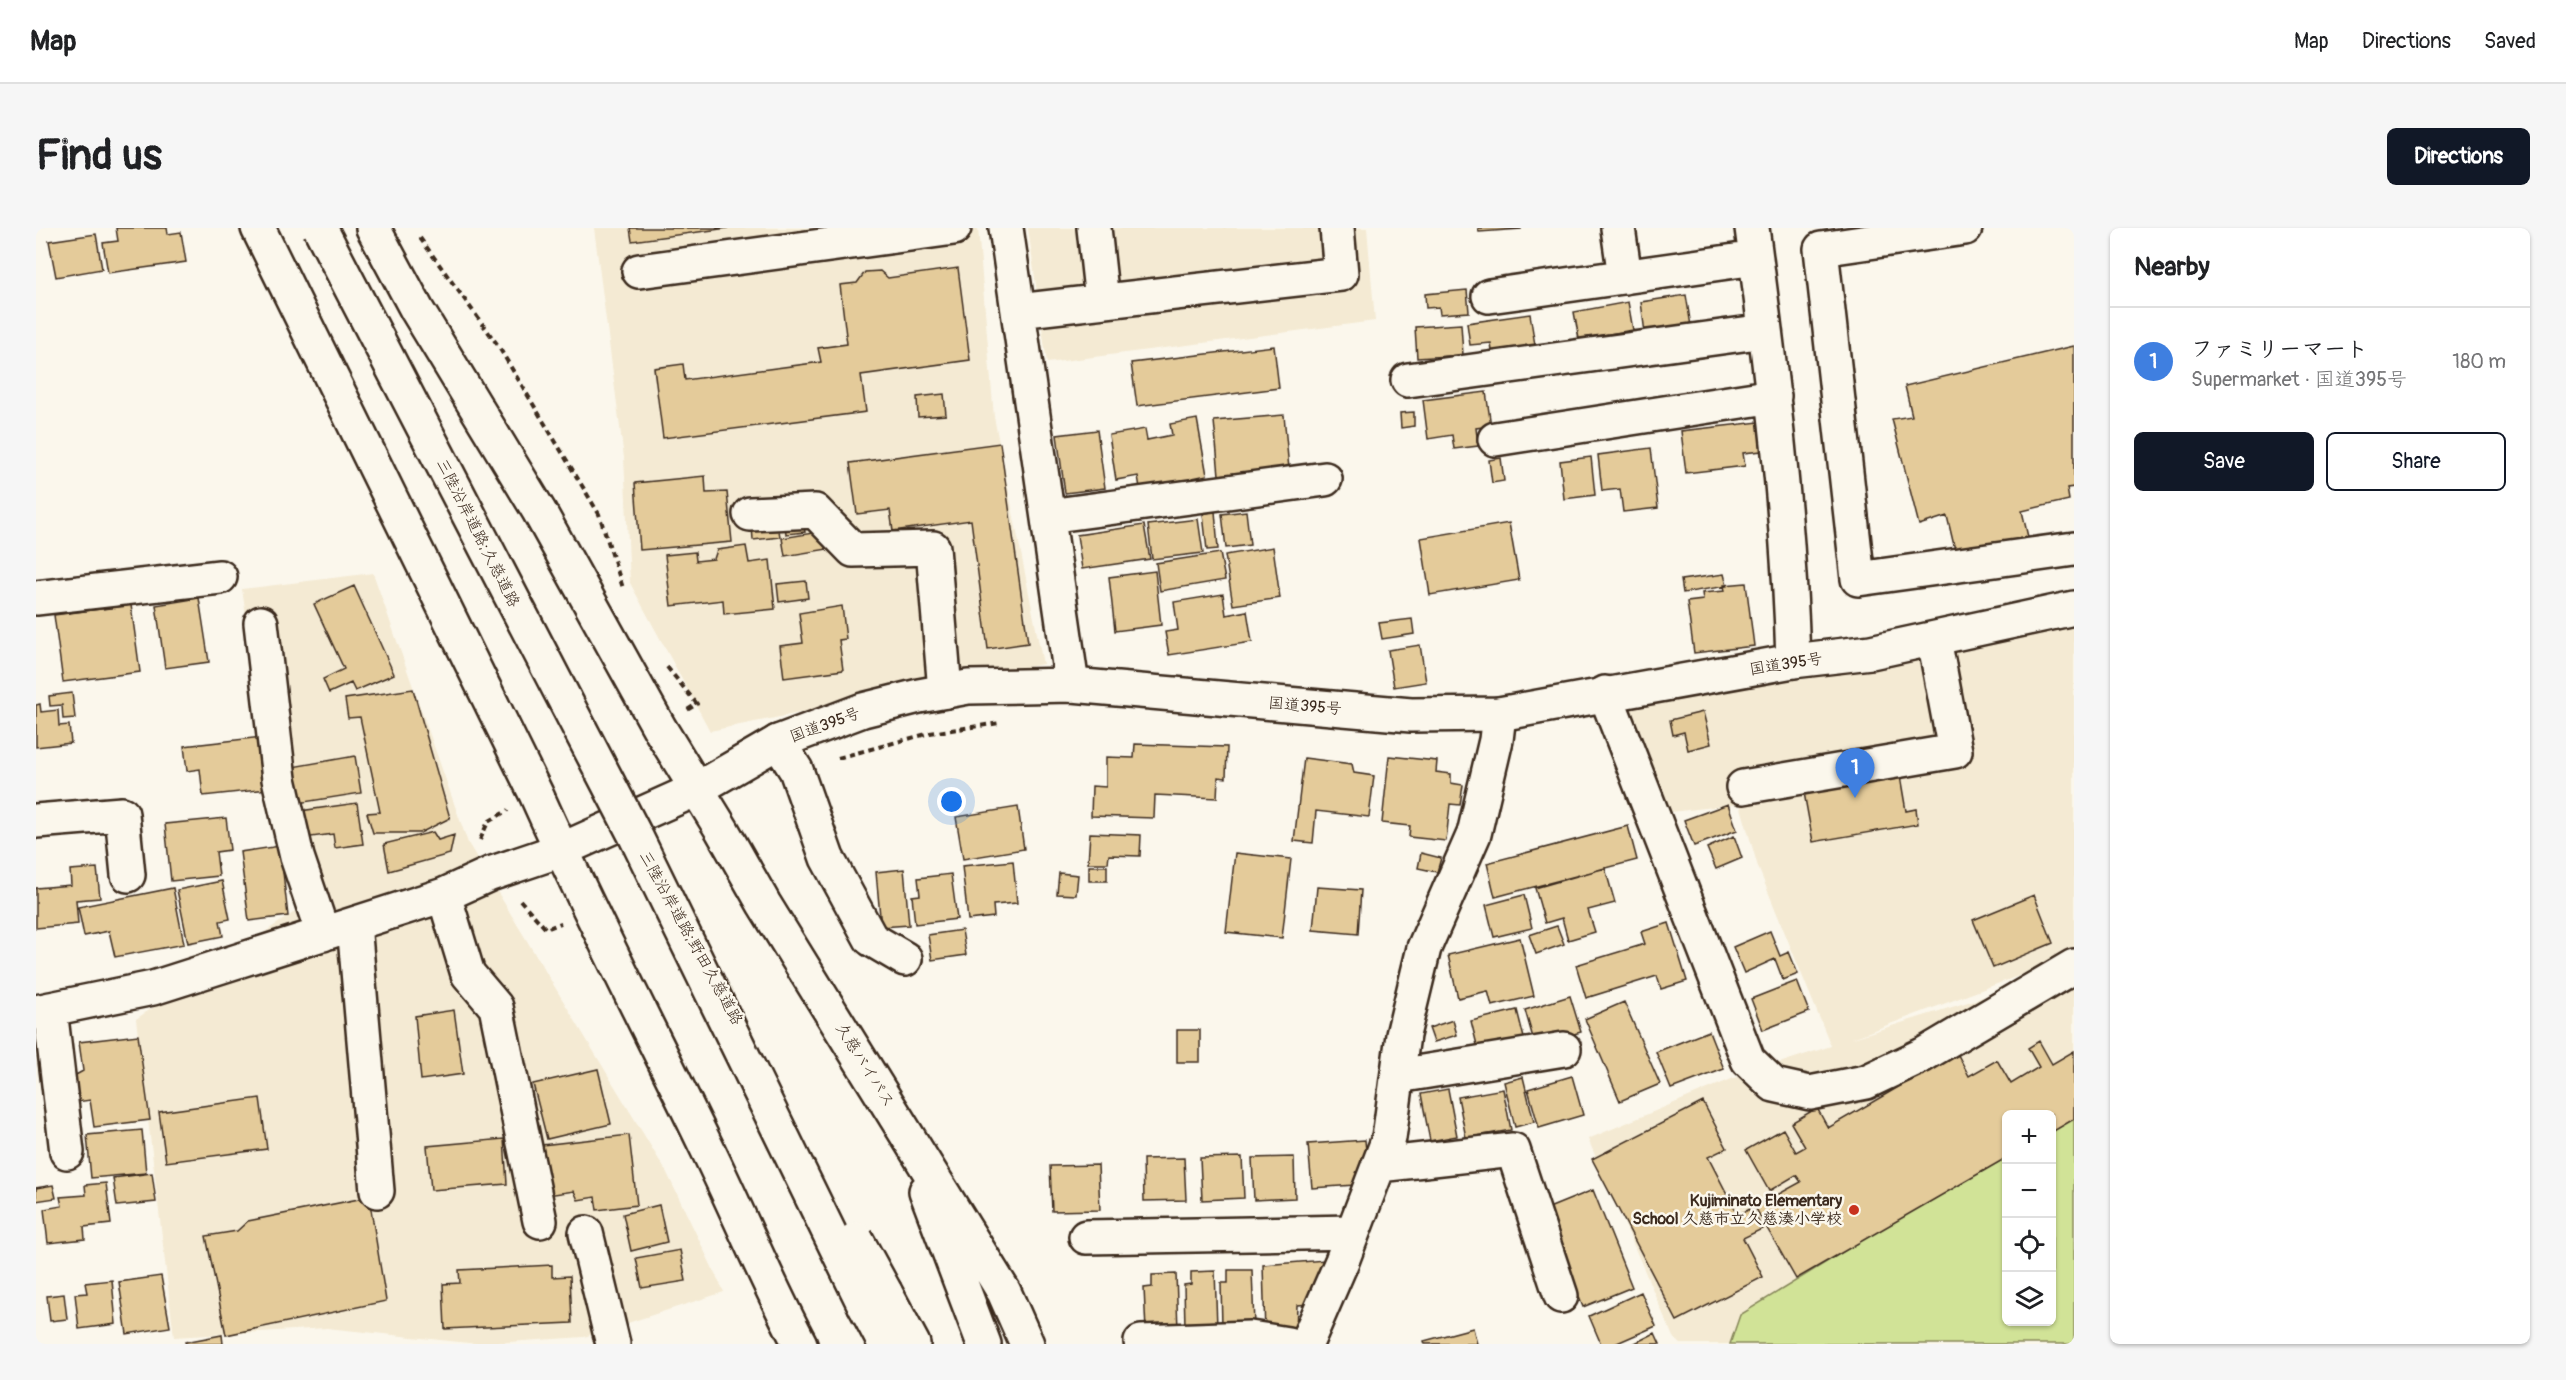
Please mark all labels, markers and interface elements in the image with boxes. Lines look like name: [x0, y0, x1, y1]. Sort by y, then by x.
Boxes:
text: Map: [30, 24, 76, 59]
text: Map: [2294, 28, 2329, 55]
text: Directions: [2362, 28, 2451, 55]
text: Saved: [2484, 28, 2536, 55]
button: Directions: [2387, 128, 2530, 185]
text: Find us: [36, 130, 162, 182]
text: Nearby: [2134, 251, 2210, 283]
text: ファミリーマート: [2191, 335, 2368, 363]
text: 1: [2150, 349, 2157, 374]
text: 180 m: [2452, 349, 2506, 374]
text: Supermarket · 国道395号: [2191, 367, 2407, 392]
button: Save: [2134, 432, 2314, 491]
button: Share: [2326, 432, 2506, 491]
street label: 三陸沿岸道路;久慈道路: [432, 455, 524, 611]
street label: 国道395号: [1748, 648, 1824, 680]
street label: 国道395号: [1267, 693, 1343, 719]
street label: 国道395号: [787, 703, 863, 747]
pin: 1: [1836, 748, 1874, 798]
your location: [937, 787, 966, 816]
street label: 三陸沿岸道路;野田久慈道路: [635, 847, 747, 1029]
street label: 久慈バイパス: [831, 1019, 899, 1111]
map controls: [2002, 1110, 2056, 1326]
button: +: [2002, 1110, 2056, 1164]
button: −: [2002, 1164, 2056, 1218]
place label: Kujiminato Elementary School 久慈市立久慈湊小学校: [1633, 1191, 1842, 1229]
marker: Kujiminato Elementary School 久慈市立久慈湊小学校: [1847, 1203, 1861, 1217]
button: locate: [2002, 1218, 2056, 1272]
button: layers: [2002, 1272, 2056, 1326]

